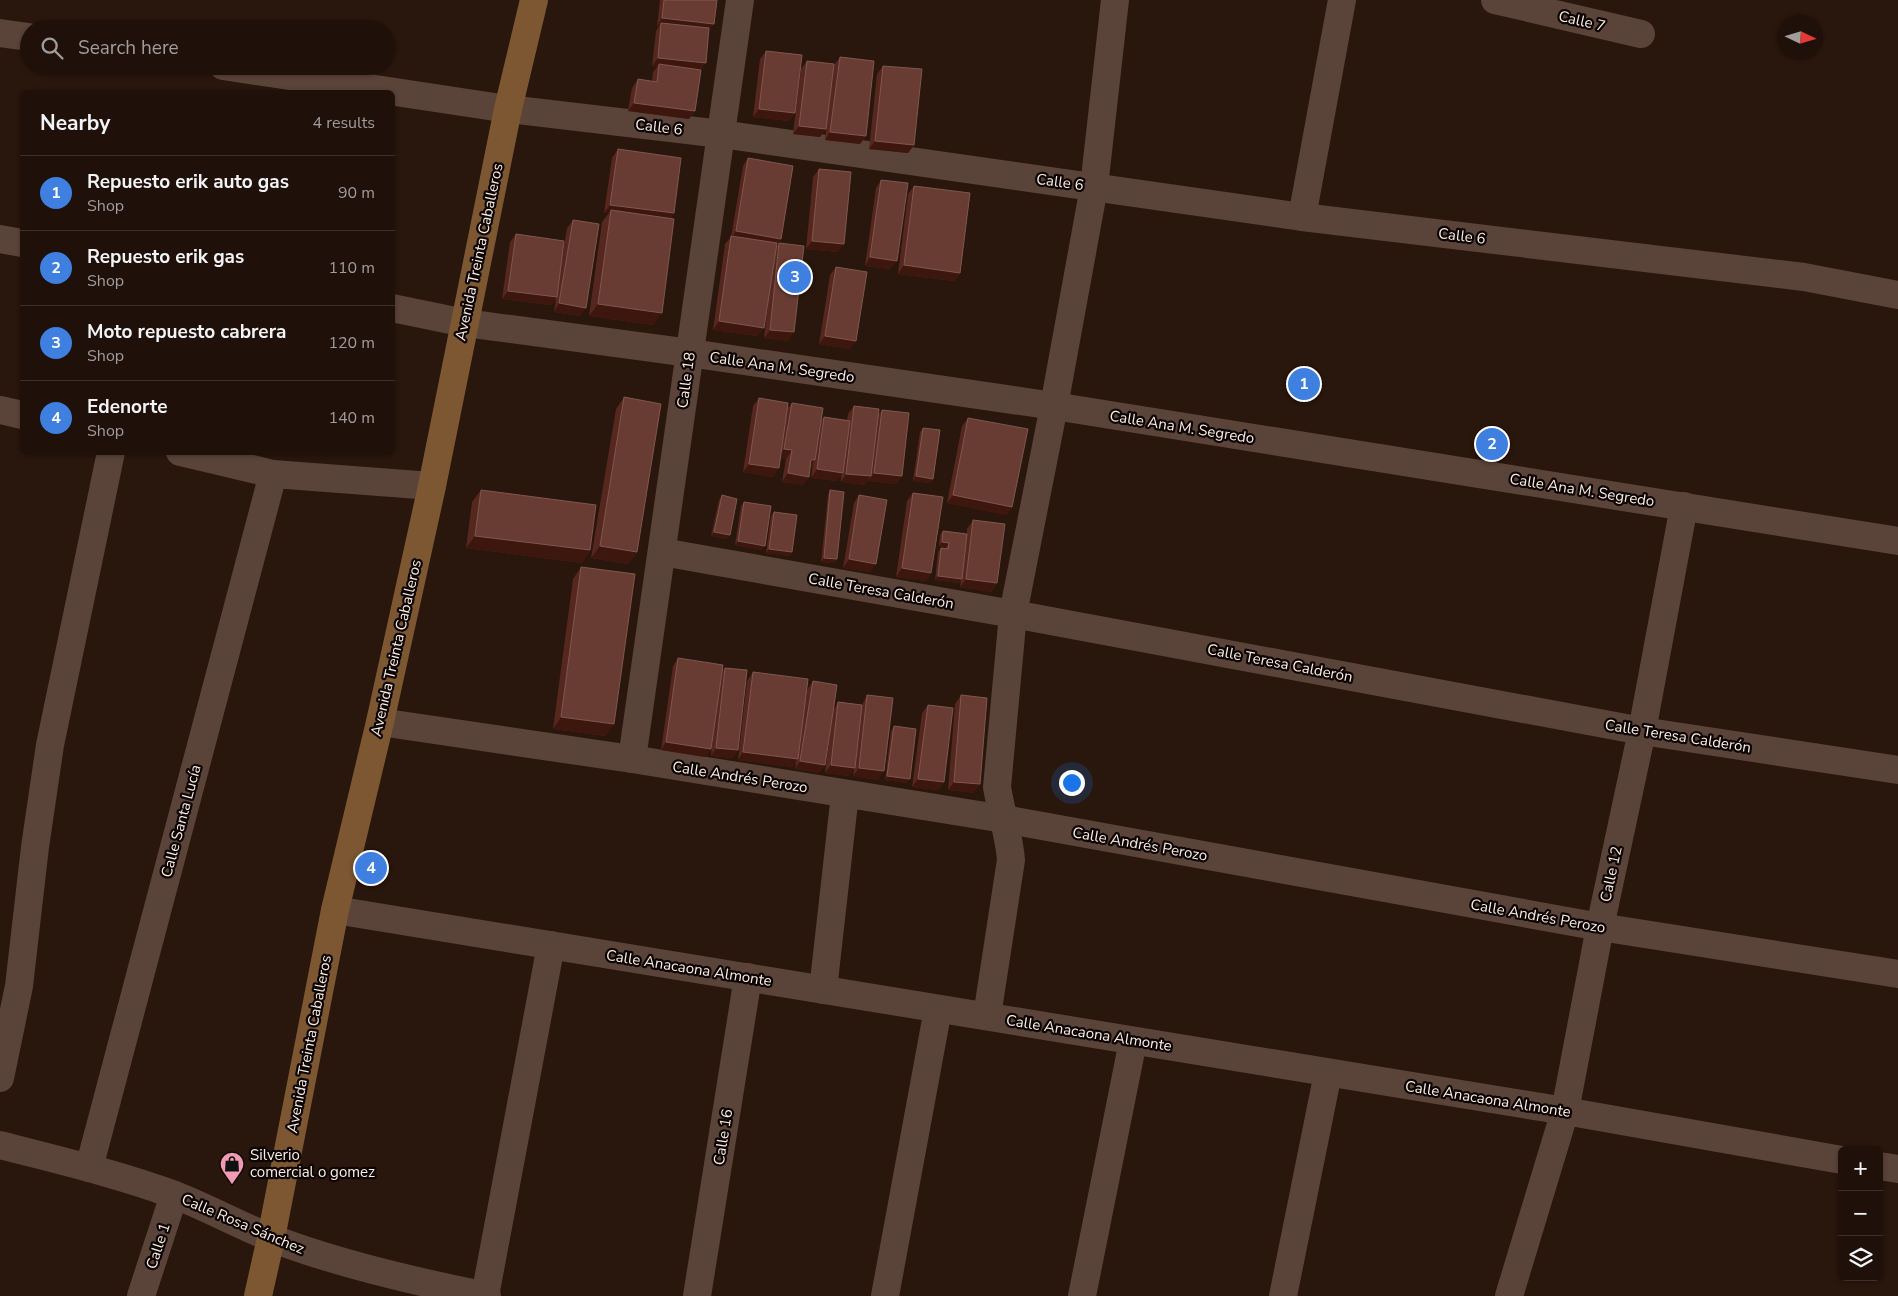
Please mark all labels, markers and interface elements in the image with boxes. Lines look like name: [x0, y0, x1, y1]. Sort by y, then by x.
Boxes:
street label: Calle 7: [1557, 6, 1607, 36]
north arrow: [1778, 15, 1823, 60]
search box: [20, 20, 395, 75]
icon: search: [38, 34, 66, 62]
text: Search here: [78, 35, 179, 61]
text: Nearby: [40, 109, 110, 137]
text: 4 results: [313, 112, 375, 134]
street label: Calle 6: [634, 114, 684, 140]
street label: Avenida Treinta Caballeros: [450, 161, 508, 343]
text: Repuesto erik auto gas: [87, 169, 289, 195]
street label: Calle 6: [1035, 169, 1085, 195]
text: 1: [51, 182, 61, 204]
text: 90 m: [338, 182, 375, 204]
text: Shop: [87, 195, 124, 217]
street label: Calle 6: [1437, 223, 1487, 249]
text: Repuesto erik gas: [87, 244, 244, 270]
text: 2: [51, 257, 61, 279]
text: 110 m: [328, 257, 375, 279]
pin: 3: [779, 258, 811, 296]
text: Shop: [87, 270, 124, 292]
text: Moto repuesto cabrera: [87, 319, 286, 345]
text: 3: [51, 332, 61, 354]
text: 120 m: [328, 332, 375, 354]
text: Shop: [87, 345, 124, 367]
street label: Calle Ana M. Segredo: [708, 347, 856, 387]
street label: Calle 18: [672, 351, 700, 409]
pin: 1: [1288, 365, 1320, 403]
text: Edenorte: [87, 394, 168, 420]
street label: Calle Ana M. Segredo: [1108, 406, 1256, 448]
text: 4: [51, 407, 61, 429]
text: 140 m: [328, 407, 375, 429]
text: Shop: [87, 420, 124, 442]
pin: 2: [1476, 425, 1508, 463]
street label: Calle Ana M. Segredo: [1508, 469, 1656, 511]
street label: Avenida Treinta Caballeros: [366, 558, 426, 738]
street label: Calle Teresa Calderón: [807, 568, 955, 614]
street label: Calle Teresa Calderón: [1206, 639, 1354, 687]
street label: Calle Teresa Calderón: [1604, 715, 1752, 757]
street label: Calle Andrés Perozo: [671, 756, 809, 798]
street label: Calle Santa Lucía: [156, 762, 206, 880]
your location: [1059, 770, 1085, 796]
street label: Calle Andrés Perozo: [1071, 822, 1209, 866]
street label: Calle 12: [1595, 844, 1627, 904]
pin: 4: [355, 849, 387, 887]
street label: Calle Andrés Perozo: [1469, 894, 1607, 938]
street label: Calle Anacaona Almonte: [605, 945, 773, 991]
street label: Avenida Treinta Caballeros: [282, 953, 336, 1135]
street label: Calle Anacaona Almonte: [1005, 1010, 1173, 1056]
street label: Calle Anacaona Almonte: [1404, 1076, 1572, 1122]
street label: Calle 16: [709, 1108, 737, 1166]
place label: Silverio comercial o gomez: [250, 1145, 375, 1182]
map controls: [1838, 1146, 1883, 1281]
button: +: [1838, 1146, 1883, 1191]
shop icon: Silverio comercial o gomez: [219, 1151, 245, 1185]
street label: Calle Rosa Sánchez: [178, 1189, 308, 1259]
button: −: [1838, 1191, 1883, 1236]
street label: Calle 1: [141, 1220, 175, 1272]
button: layers: [1838, 1236, 1883, 1281]

